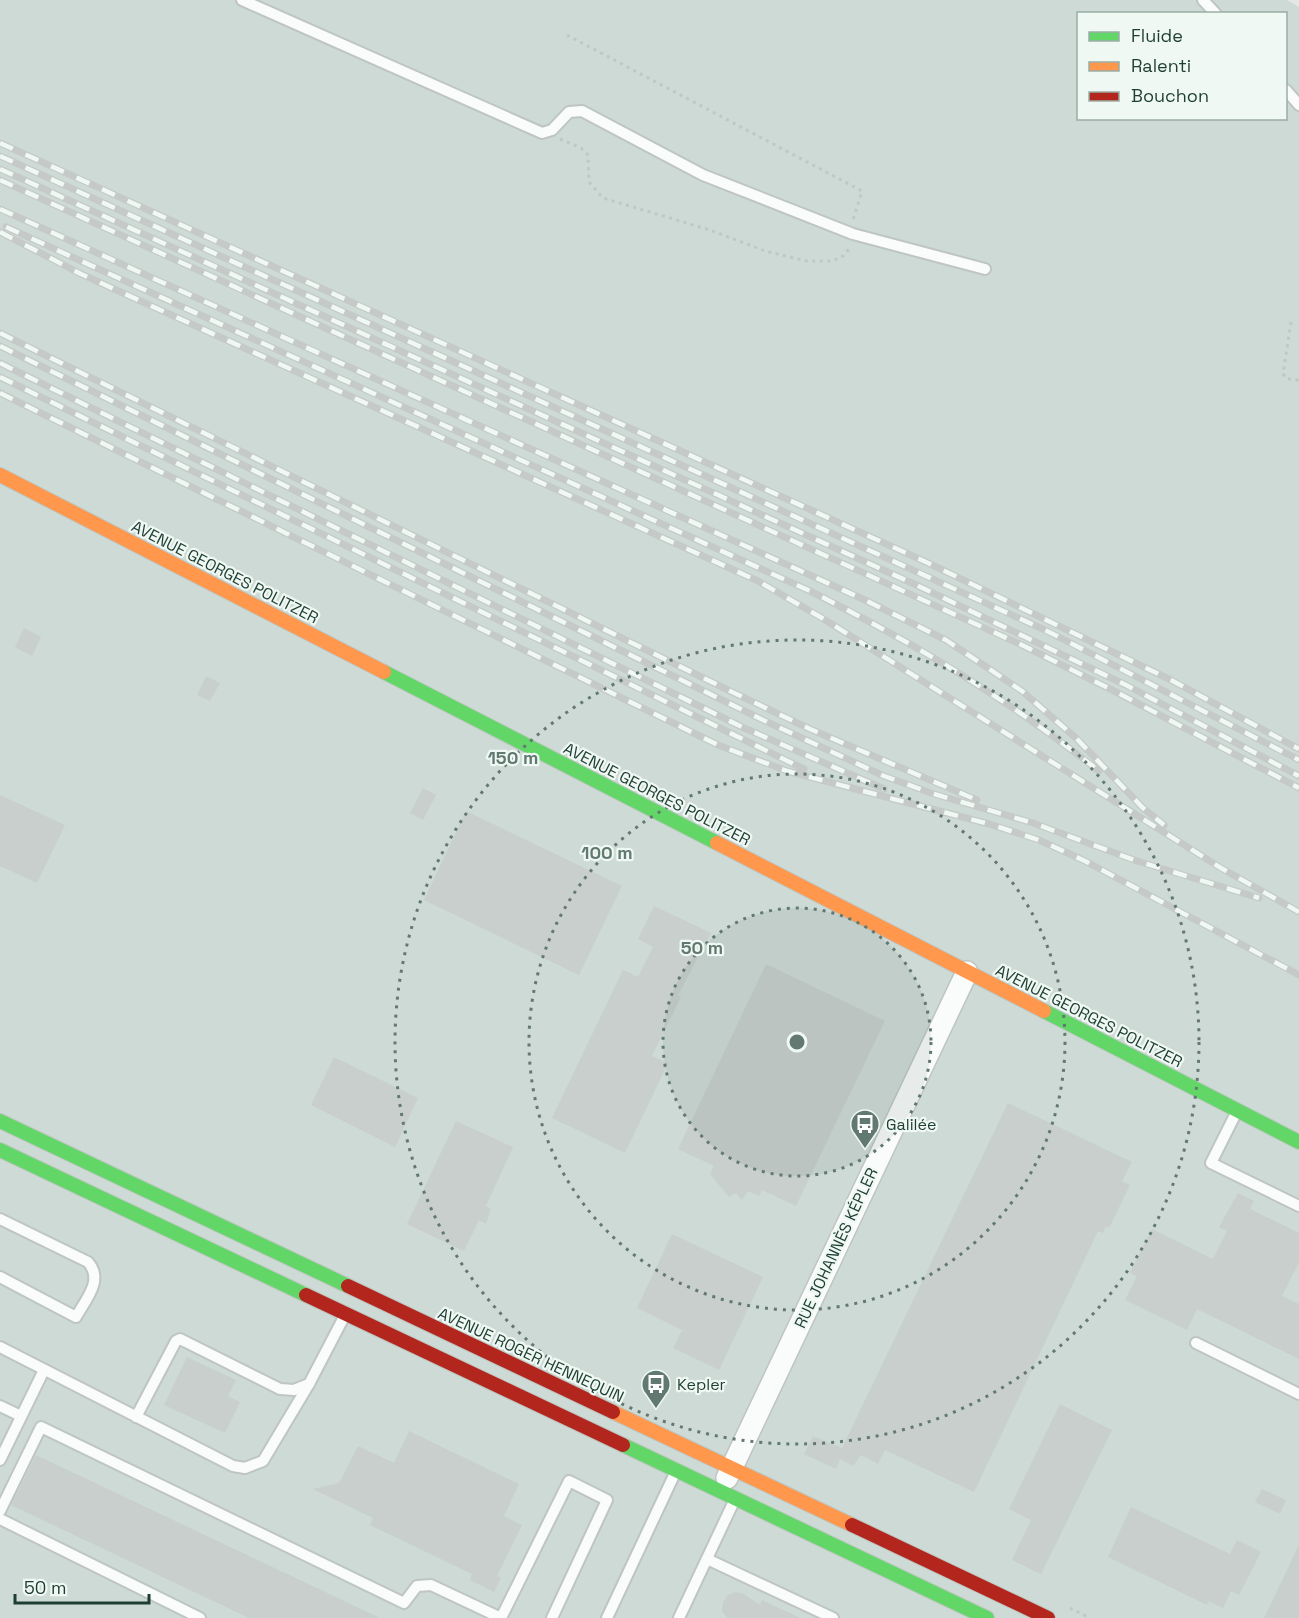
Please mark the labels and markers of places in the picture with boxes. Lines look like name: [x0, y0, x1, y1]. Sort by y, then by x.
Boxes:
centre of rings: [787, 1032, 807, 1052]
bus stop icon: Galilée: [849, 1108, 881, 1150]
place label: Galilée: [886, 1114, 936, 1135]
bus stop icon: Kepler: [640, 1368, 672, 1410]
place label: Kepler: [677, 1374, 726, 1395]

